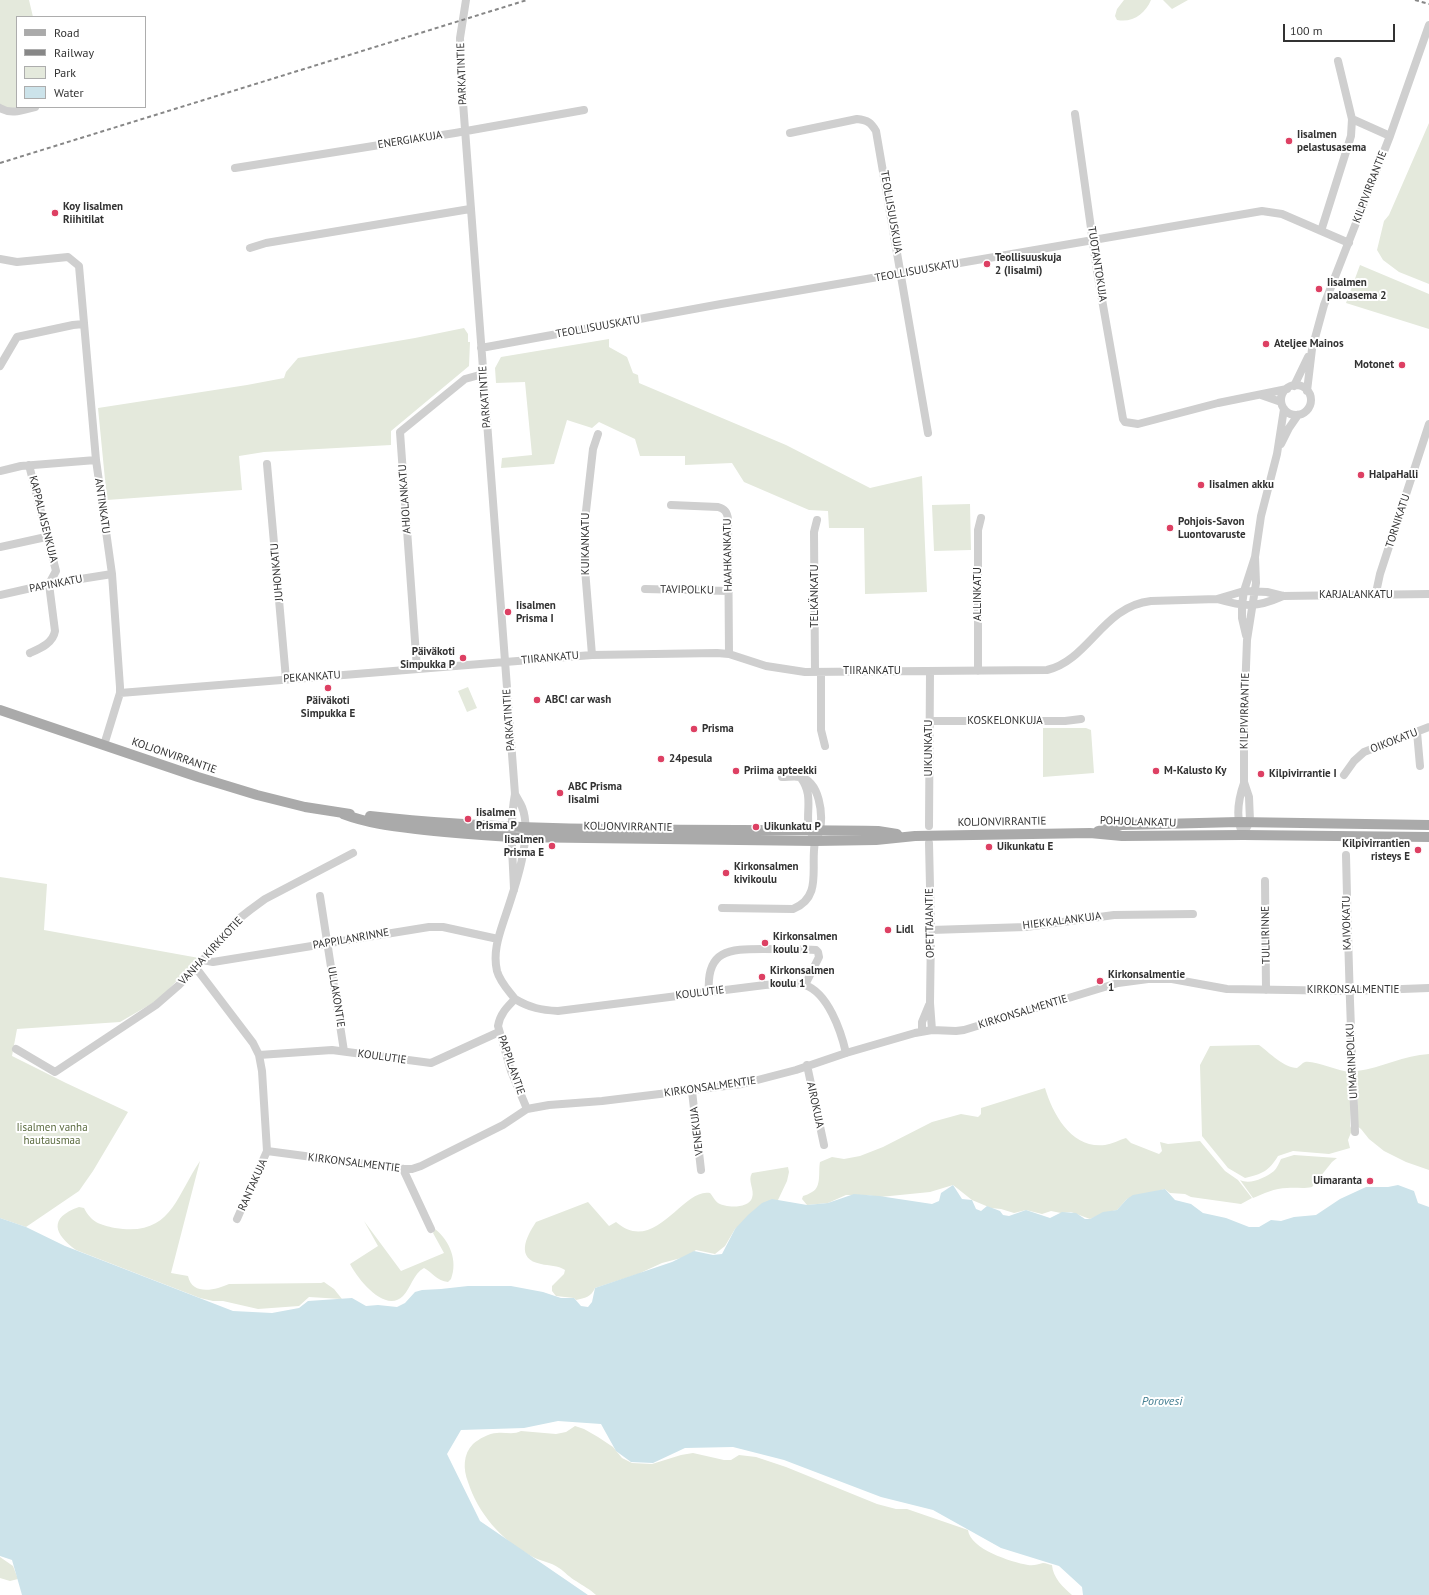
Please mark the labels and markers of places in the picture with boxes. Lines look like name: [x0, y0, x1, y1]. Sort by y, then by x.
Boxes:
place label: Iisalmen pelastusasema: [1297, 128, 1366, 154]
marker: Iisalmen pelastusasema: [1284, 136, 1294, 146]
place label: Koy Iisalmen Riihitilat: [63, 200, 123, 226]
marker: Koy Iisalmen Riihitilat: [50, 208, 60, 218]
place label: Teollisuuskuja 2 (Iisalmi): [995, 251, 1062, 277]
marker: Teollisuuskuja 2 (Iisalmi): [982, 259, 992, 269]
place label: Iisalmen paloasema 2: [1327, 276, 1387, 302]
marker: Iisalmen paloasema 2: [1314, 284, 1324, 294]
place label: Ateljee Mainos: [1274, 337, 1344, 351]
marker: Ateljee Mainos: [1261, 339, 1271, 349]
place label: Motonet: [1354, 358, 1394, 372]
marker: Motonet: [1397, 360, 1407, 370]
place label: HalpaHalli: [1369, 468, 1418, 482]
marker: HalpaHalli: [1356, 470, 1366, 480]
place label: Iisalmen akku: [1209, 478, 1274, 492]
marker: Iisalmen akku: [1196, 480, 1206, 490]
place label: Pohjois-Savon Luontovaruste: [1178, 515, 1246, 541]
marker: Pohjois-Savon Luontovaruste: [1165, 523, 1175, 533]
place label: Iisalmen Prisma I: [516, 599, 556, 625]
marker: Iisalmen Prisma I: [503, 607, 513, 617]
place label: Päiväkoti Simpukka P: [400, 645, 455, 671]
marker: Päiväkoti Simpukka P: [458, 653, 468, 663]
marker: Päiväkoti Simpukka E: [323, 683, 333, 693]
place label: ABC! car wash: [545, 693, 611, 707]
place label: Päiväkoti Simpukka E: [301, 694, 355, 720]
marker: ABC! car wash: [532, 695, 542, 705]
place label: Prisma: [702, 722, 734, 736]
marker: Prisma: [689, 724, 699, 734]
place label: 24pesula: [669, 752, 712, 766]
marker: 24pesula: [656, 754, 666, 764]
place label: Priima apteekki: [744, 764, 817, 778]
place label: M-Kalusto Ky: [1164, 764, 1227, 778]
marker: Priima apteekki: [731, 766, 741, 776]
marker: M-Kalusto Ky: [1151, 766, 1161, 776]
place label: Kilpivirrantie I: [1269, 767, 1337, 781]
marker: Kilpivirrantie I: [1256, 769, 1266, 779]
place label: ABC Prisma Iisalmi: [568, 780, 622, 806]
marker: ABC Prisma Iisalmi: [555, 788, 565, 798]
place label: Iisalmen Prisma P: [476, 806, 517, 832]
marker: Iisalmen Prisma P: [463, 814, 473, 824]
place label: Uikunkatu P: [764, 820, 821, 834]
marker: Uikunkatu P: [751, 822, 761, 832]
place label: Iisalmen Prisma E: [504, 833, 544, 859]
place label: Kilpivirrantien risteys E: [1342, 837, 1410, 863]
place label: Uikunkatu E: [997, 840, 1053, 854]
marker: Iisalmen Prisma E: [547, 841, 557, 851]
marker: Uikunkatu E: [984, 842, 994, 852]
marker: Kilpivirrantien risteys E: [1413, 845, 1423, 855]
place label: Kirkonsalmen kivikoulu: [734, 860, 799, 886]
marker: Kirkonsalmen kivikoulu: [721, 868, 731, 878]
place label: Lidl: [896, 923, 914, 937]
marker: Lidl: [883, 925, 893, 935]
place label: Kirkonsalmen koulu 2: [773, 930, 838, 956]
marker: Kirkonsalmen koulu 2: [760, 938, 770, 948]
place label: Kirkonsalmen koulu 1: [770, 964, 835, 990]
place label: Kirkonsalmentie 1: [1108, 968, 1185, 994]
marker: Kirkonsalmen koulu 1: [757, 972, 767, 982]
marker: Kirkonsalmentie 1: [1095, 976, 1105, 986]
place label: Uimaranta: [1313, 1174, 1362, 1188]
marker: Uimaranta: [1365, 1176, 1375, 1186]

